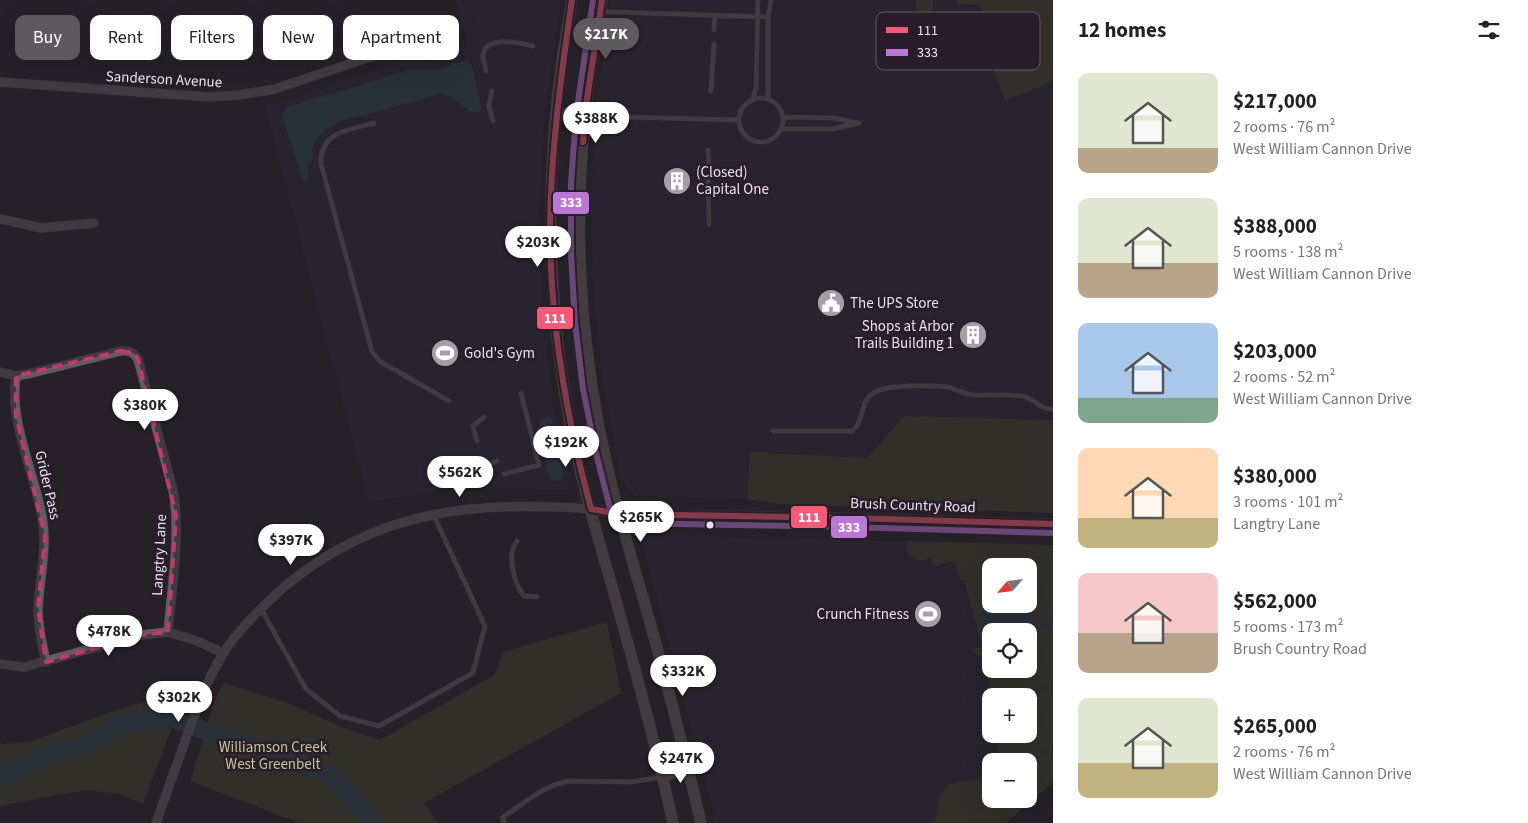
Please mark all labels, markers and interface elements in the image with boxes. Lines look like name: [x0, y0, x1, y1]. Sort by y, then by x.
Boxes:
legend: [876, 12, 1040, 70]
chip: Buy: [15, 15, 80, 60]
chip: Rent: [90, 15, 161, 60]
chip: Filters: [171, 15, 253, 60]
chip: New: [263, 15, 333, 60]
chip: Apartment: [343, 15, 459, 60]
text: 12 homes: [1078, 15, 1166, 45]
icon: filters: [1475, 16, 1503, 44]
pin: $217K: [571, 18, 641, 60]
text: 111: [917, 21, 938, 41]
text: $217K: [584, 23, 628, 45]
text: 333: [917, 43, 938, 63]
street label: Sanderson Avenue: [105, 66, 223, 93]
text: $217,000: [1233, 86, 1317, 116]
icon: home: [1118, 93, 1178, 153]
pin: $388K: [561, 102, 631, 144]
text: $388K: [574, 107, 618, 129]
text: 2 rooms · 76 m²: [1233, 116, 1335, 138]
text: West William Cannon Drive: [1233, 138, 1412, 160]
place label: (Closed) Capital One: [696, 162, 769, 200]
building icon: (Closed) Capital One: [662, 166, 692, 196]
line badge: 333: [552, 191, 590, 215]
text: 333: [560, 193, 582, 213]
text: $388,000: [1233, 211, 1317, 241]
icon: home: [1118, 218, 1178, 278]
pin: $203K: [503, 226, 573, 268]
text: $203K: [516, 231, 560, 253]
text: 5 rooms · 138 m²: [1233, 241, 1343, 263]
text: West William Cannon Drive: [1233, 263, 1412, 285]
public building icon: The UPS Store: [816, 288, 846, 318]
place label: The UPS Store: [850, 293, 939, 314]
line badge: 111: [536, 306, 574, 330]
text: 111: [544, 309, 566, 329]
place label: Shops at Arbor Trails Building 1: [855, 316, 955, 354]
building icon: Shops at Arbor Trails Building 1: [958, 320, 988, 350]
text: $203,000: [1233, 336, 1317, 366]
sports icon: Gold's Gym: [430, 338, 460, 368]
place label: Gold's Gym: [464, 343, 535, 364]
icon: home: [1118, 343, 1178, 403]
text: 2 rooms · 52 m²: [1233, 366, 1335, 388]
pin: $380K: [110, 388, 180, 431]
text: West William Cannon Drive: [1233, 388, 1412, 410]
text: $380K: [123, 394, 167, 416]
pin: $192K: [531, 426, 601, 468]
text: $192K: [544, 431, 588, 453]
street label: Grider Pass: [29, 449, 66, 522]
pin: $562K: [425, 456, 495, 498]
text: $562K: [438, 461, 482, 483]
text: $380,000: [1233, 461, 1317, 491]
icon: home: [1118, 468, 1178, 528]
text: 3 rooms · 101 m²: [1233, 491, 1343, 513]
street label: Brush Country Road: [850, 493, 976, 518]
pin: $265K: [606, 500, 676, 543]
line badge: 111: [790, 505, 828, 529]
text: $265K: [619, 506, 663, 528]
text: 111: [798, 508, 820, 528]
text: Langtry Lane: [1233, 513, 1320, 535]
street label: Langtry Lane: [147, 514, 172, 596]
line badge: 333: [830, 515, 868, 539]
text: 333: [838, 518, 860, 538]
unlabelled marker: [705, 520, 715, 530]
pin: $397K: [256, 524, 326, 566]
text: $397K: [269, 529, 313, 551]
north arrow: [982, 558, 1038, 612]
map controls: [982, 558, 1037, 808]
text: $562,000: [1233, 586, 1317, 616]
icon: home: [1118, 593, 1178, 653]
sports icon: Crunch Fitness: [913, 599, 943, 629]
place label: Crunch Fitness: [816, 604, 909, 625]
pin: $478K: [74, 614, 144, 657]
text: 5 rooms · 173 m²: [1233, 616, 1343, 638]
text: $478K: [87, 620, 131, 642]
button: locate: [982, 623, 1037, 678]
text: Brush Country Road: [1233, 638, 1367, 660]
pin: $332K: [648, 654, 718, 697]
text: $332K: [661, 660, 705, 682]
pin: $302K: [144, 680, 214, 723]
text: $302K: [157, 686, 201, 708]
button: +: [982, 688, 1037, 743]
text: $265,000: [1233, 711, 1317, 741]
icon: home: [1118, 718, 1178, 778]
park label: Williamson Creek West Greenbelt: [219, 737, 328, 775]
text: 2 rooms · 76 m²: [1233, 741, 1335, 763]
pin: $247K: [646, 742, 716, 784]
text: $247K: [659, 747, 703, 769]
button: −: [982, 753, 1037, 808]
text: West William Cannon Drive: [1233, 763, 1412, 785]

